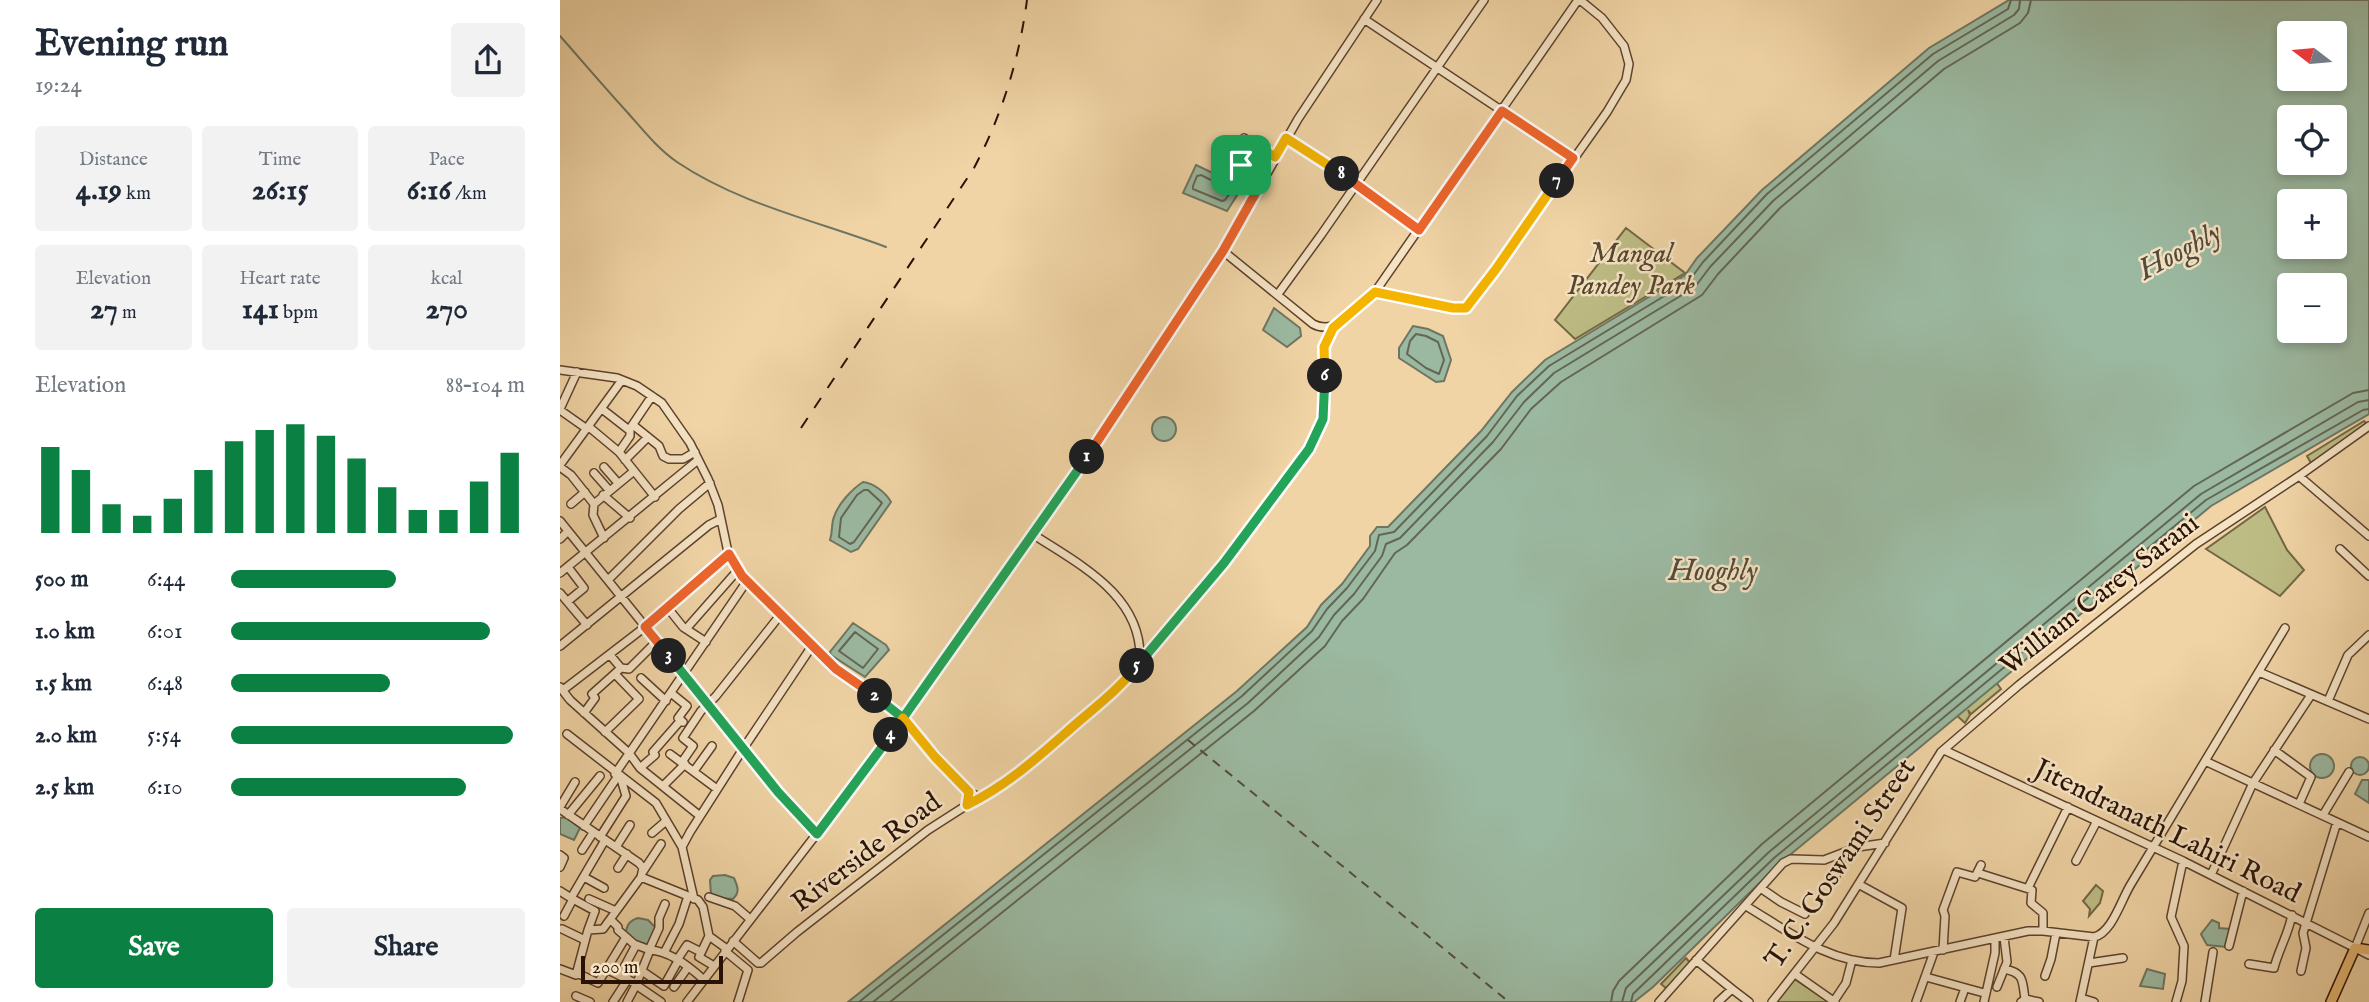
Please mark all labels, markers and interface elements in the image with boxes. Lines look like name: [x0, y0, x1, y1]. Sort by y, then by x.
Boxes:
text: Evening run: [35, 21, 229, 69]
north arrow: [2277, 21, 2347, 91]
map controls: [2277, 21, 2347, 343]
button: share: [451, 23, 525, 97]
text: 19:24: [35, 71, 82, 100]
button: locate: [2277, 105, 2347, 175]
pin: [1211, 135, 1271, 195]
icon: arrive: [1222, 146, 1260, 184]
text: Distance: [79, 148, 148, 172]
text: Time: [259, 148, 301, 172]
text: Pace: [429, 148, 465, 172]
pin: 8: [1324, 156, 1360, 192]
text: 8: [1338, 161, 1345, 185]
pin: 7: [1539, 164, 1574, 198]
text: 7: [1552, 168, 1561, 192]
text: 4.19: [76, 172, 122, 210]
text: 26:15: [252, 172, 308, 210]
text: 6:16: [407, 172, 451, 210]
text: km: [122, 182, 151, 206]
text: /km: [451, 182, 487, 206]
button: +: [2277, 189, 2347, 259]
water label: Hooghly: [2131, 214, 2229, 290]
park label: Mangal Pandey Park: [1567, 237, 1695, 304]
text: Elevation: [76, 267, 151, 291]
text: Heart rate: [239, 267, 321, 291]
text: kcal: [431, 267, 463, 291]
button: −: [2277, 273, 2347, 343]
text: 27: [90, 291, 118, 329]
text: 141: [242, 291, 279, 329]
text: 270: [425, 291, 468, 329]
text: m: [118, 301, 137, 325]
text: bpm: [279, 301, 318, 325]
pin: 6: [1308, 358, 1342, 394]
text: 6: [1320, 363, 1329, 387]
text: Elevation: [35, 371, 126, 400]
text: 88–104 m: [445, 371, 525, 400]
pin: 1: [1070, 440, 1104, 475]
text: 1: [1083, 444, 1090, 468]
street label: William Carey Sarani: [1993, 506, 2207, 684]
water label: Hooghly: [1667, 553, 1758, 591]
text: 500 m: [35, 565, 89, 594]
text: 6:44: [147, 565, 185, 594]
text: 1.0 km: [35, 617, 95, 646]
text: 6:01: [147, 617, 183, 646]
pin: 3: [652, 638, 686, 674]
text: 3: [665, 643, 672, 667]
pin: 5: [1120, 648, 1154, 684]
text: 5: [1133, 653, 1140, 677]
text: 1.5 km: [35, 669, 92, 698]
text: 6:48: [147, 669, 183, 698]
pin: 2: [858, 678, 892, 714]
text: 2: [870, 683, 879, 707]
pin: 4: [874, 718, 908, 752]
text: 2.0 km: [35, 721, 97, 750]
text: 5:54: [147, 721, 181, 750]
text: 4: [886, 722, 895, 746]
street label: Jitendranath Lahiri Road: [2025, 751, 2306, 912]
street label: T. C. Goswami Street: [1758, 752, 1924, 976]
text: 2.5 km: [35, 773, 94, 802]
text: 6:10: [147, 773, 183, 802]
street label: Riverside Road: [785, 785, 949, 921]
button: Save: [35, 908, 273, 988]
button: Share: [287, 908, 525, 988]
scale bar: [581, 953, 723, 985]
text: 200 m: [592, 956, 638, 980]

